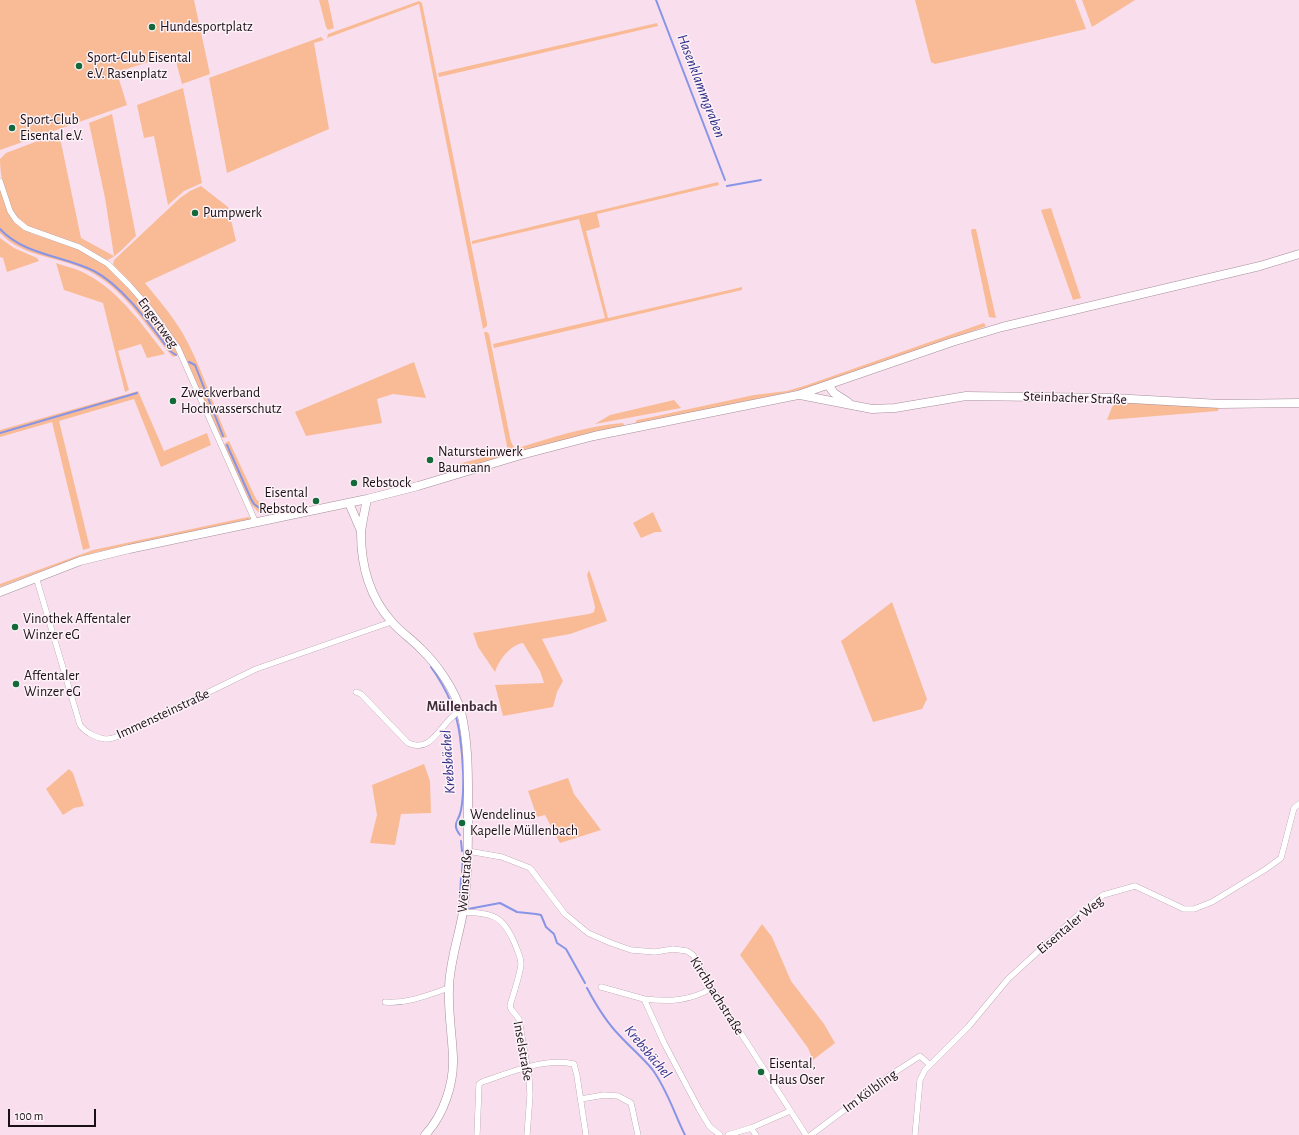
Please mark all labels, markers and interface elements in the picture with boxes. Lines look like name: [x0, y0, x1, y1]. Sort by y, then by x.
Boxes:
place label: Hundesportplatz: [160, 19, 253, 35]
marker: Hundesportplatz: [147, 22, 157, 32]
water label: Hasenklammgraben: [673, 32, 729, 140]
place label: Sport-Club Eisental e.V. Rasenplatz: [87, 50, 191, 82]
marker: Sport-Club Eisental e.V. Rasenplatz: [74, 61, 84, 71]
place label: Sport-Club Eisental e.V.: [20, 112, 84, 144]
marker: Sport-Club Eisental e.V.: [7, 123, 17, 133]
place label: Pumpwerk: [203, 205, 262, 221]
marker: Pumpwerk: [190, 208, 200, 218]
street label: Engertweg: [134, 294, 182, 352]
place label: Zweckverband Hochwasserschutz: [181, 385, 282, 418]
street label: Steinbacher Straße: [1023, 388, 1127, 408]
marker: Zweckverband Hochwasserschutz: [168, 396, 178, 406]
place label: Natursteinwerk Baumann: [438, 444, 523, 476]
marker: Natursteinwerk Baumann: [425, 455, 435, 465]
place label: Rebstock: [362, 475, 411, 491]
marker: Rebstock: [349, 478, 359, 488]
place label: Eisental Rebstock: [259, 485, 308, 518]
marker: Eisental Rebstock: [311, 496, 321, 506]
place label: Vinothek Affentaler Winzer eG: [23, 611, 131, 644]
marker: Vinothek Affentaler Winzer eG: [10, 622, 20, 632]
place label: Affentaler Winzer eG: [24, 668, 81, 700]
marker: Affentaler Winzer eG: [11, 679, 21, 689]
street label: Immensteinstraße: [114, 685, 212, 743]
district label: Müllenbach: [426, 697, 498, 715]
water label: Krebsbächel: [437, 729, 459, 795]
place label: Wendelinus Kapelle Müllenbach: [470, 807, 578, 840]
marker: Wendelinus Kapelle Müllenbach: [457, 818, 467, 828]
street label: Weinstraße: [454, 849, 476, 913]
street label: Eisentaler Weg: [1033, 892, 1107, 958]
street label: Kirchbachstraße: [686, 954, 748, 1038]
street label: Inselstraße: [509, 1020, 537, 1082]
water label: Krebsbächel: [620, 1022, 676, 1082]
place label: Eisental, Haus Oser: [769, 1056, 824, 1088]
street label: Im Kölbling: [840, 1066, 900, 1116]
marker: Eisental, Haus Oser: [756, 1067, 766, 1077]
scale bar: [10, 1101, 98, 1127]
text: 100 m: [15, 1110, 43, 1122]

